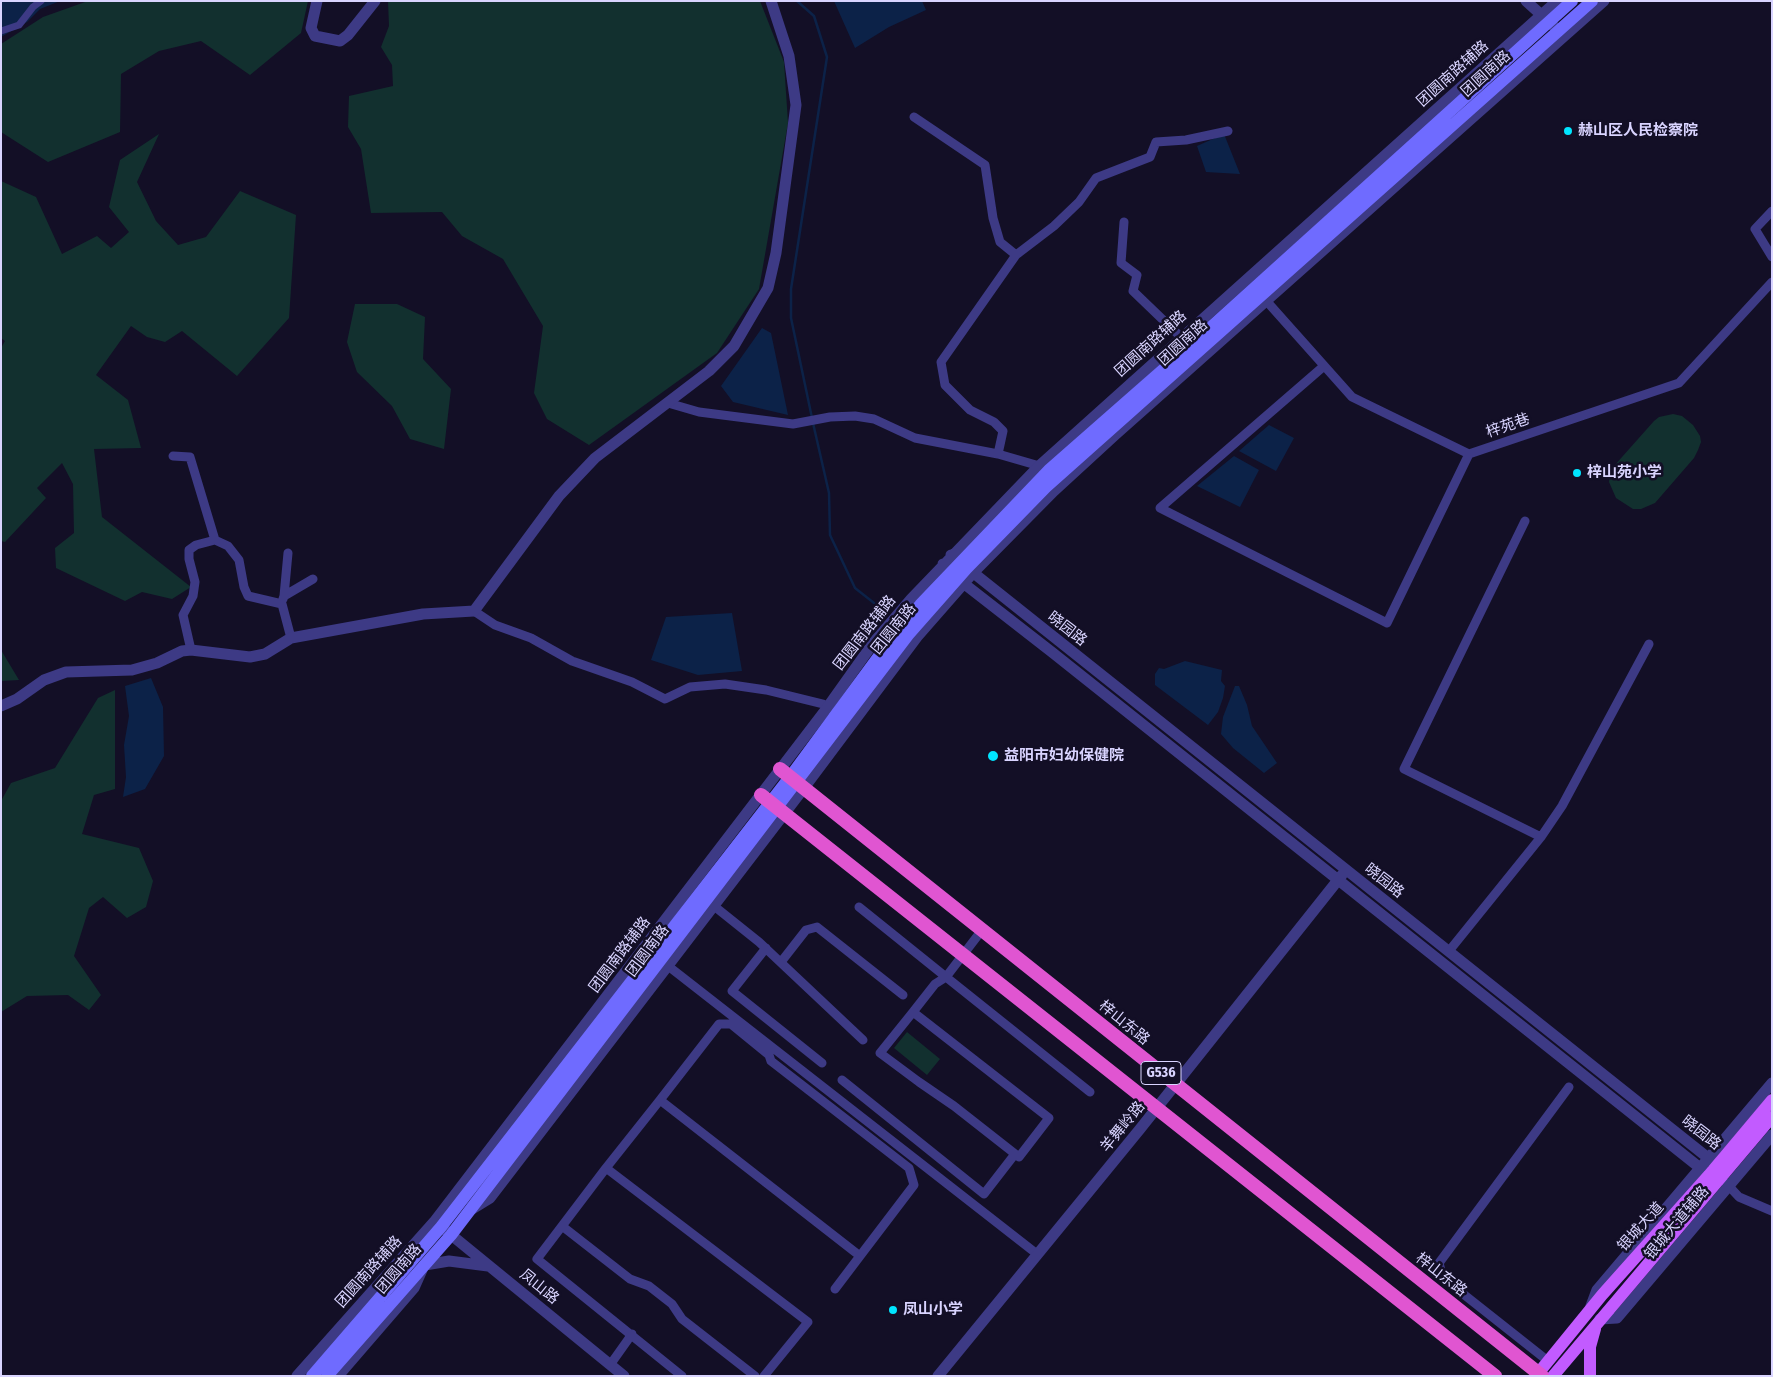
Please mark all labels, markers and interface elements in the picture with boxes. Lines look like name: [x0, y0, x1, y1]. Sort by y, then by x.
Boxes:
street label: 团圆南路辅路: [1414, 37, 1492, 111]
street label: 团圆南路: [1458, 47, 1514, 101]
place label: 赫山区人民检察院: [1578, 122, 1698, 140]
marker: 赫山区人民检察院: [1562, 125, 1574, 137]
street label: 团圆南路辅路: [1112, 307, 1190, 381]
street label: 团圆南路: [1155, 316, 1211, 370]
street label: 梓苑巷: [1484, 410, 1532, 442]
place label: 梓山苑小学: [1587, 464, 1662, 482]
marker: 梓山苑小学: [1571, 467, 1583, 479]
street label: 团圆南路辅路: [830, 592, 900, 674]
street label: 团圆南路: [868, 600, 920, 658]
street label: 晓园路: [1044, 608, 1090, 650]
place label: 益阳市妇幼保健院: [1004, 747, 1124, 765]
marker: 益阳市妇幼保健院: [986, 749, 1000, 763]
street label: 晓园路: [1361, 860, 1407, 902]
street label: 团圆南路辅路: [586, 914, 654, 996]
street label: 团圆南路: [623, 922, 673, 980]
street label: 梓山东路: [1095, 997, 1153, 1049]
road number: G536: [1141, 1062, 1181, 1084]
street label: 羊舞岭路: [1097, 1098, 1149, 1156]
street label: 晓园路: [1678, 1112, 1724, 1154]
street label: 银城大道辅路: [1641, 1183, 1713, 1263]
street label: 银城大道: [1614, 1199, 1668, 1255]
street label: 团圆南路辅路: [332, 1233, 406, 1311]
street label: 团圆南路: [373, 1240, 425, 1298]
street label: 梓山东路: [1412, 1249, 1470, 1301]
street label: 凤山路: [516, 1266, 562, 1308]
place label: 凤山小学: [903, 1301, 963, 1319]
marker: 凤山小学: [887, 1304, 899, 1316]

